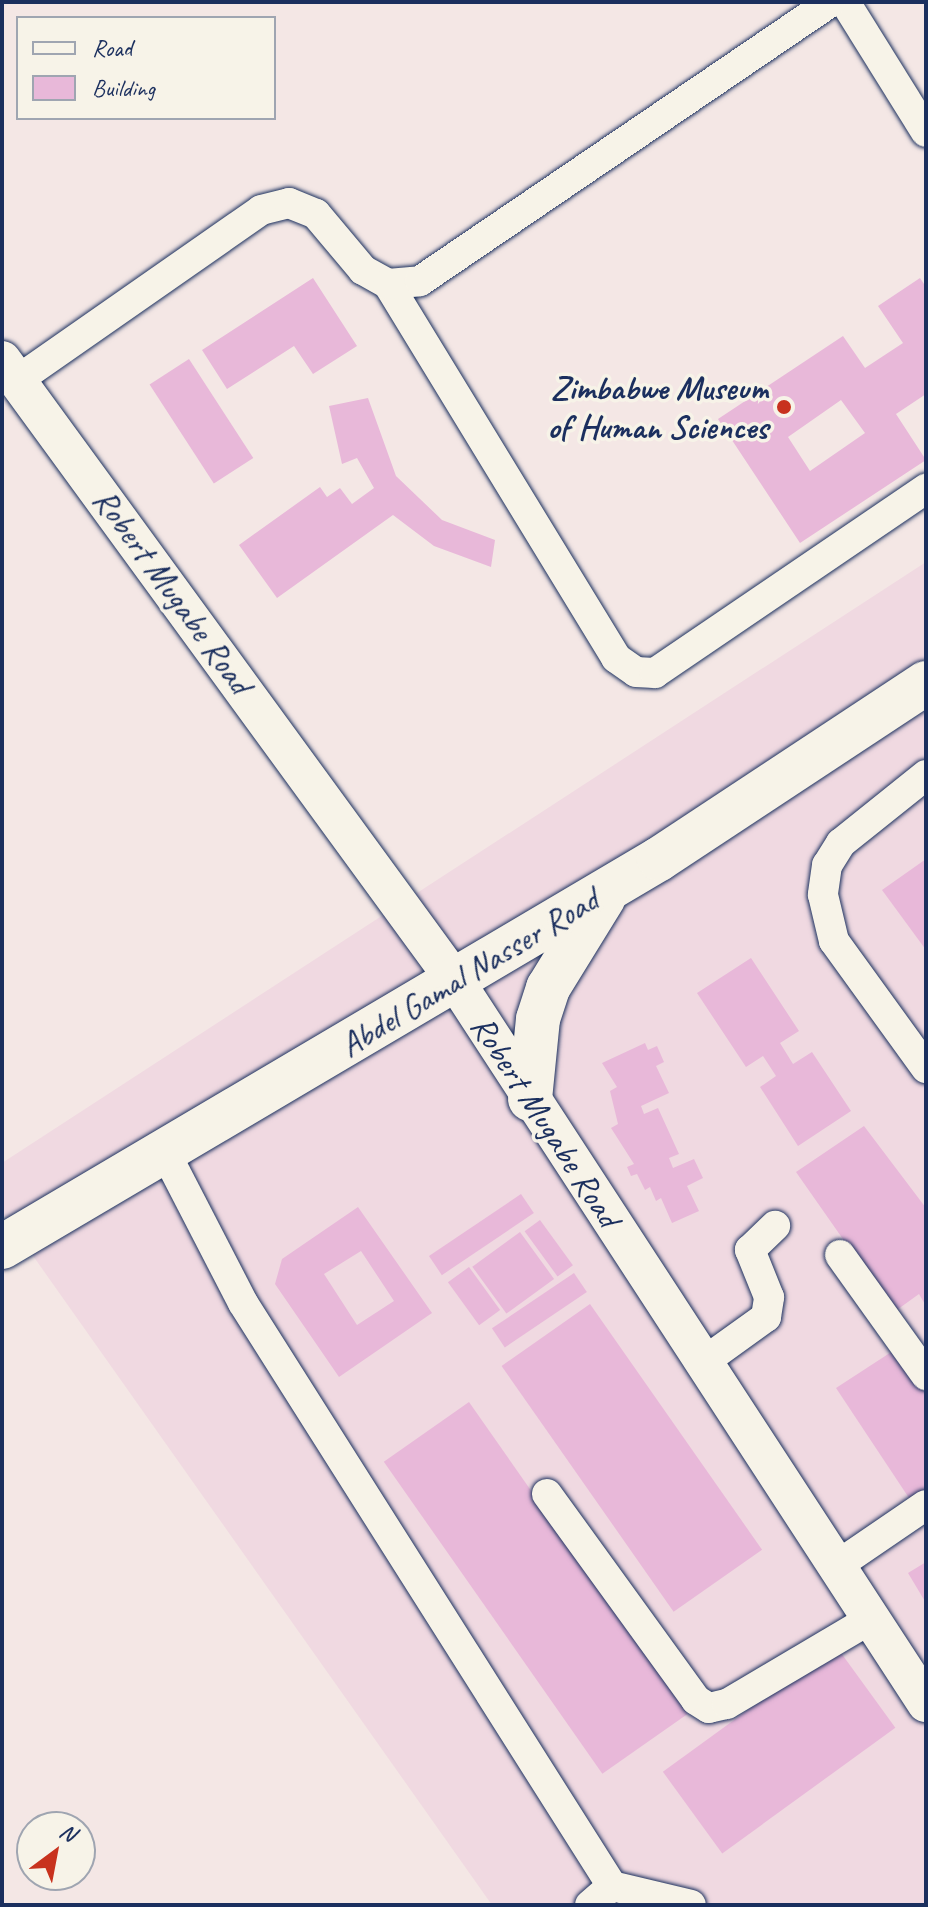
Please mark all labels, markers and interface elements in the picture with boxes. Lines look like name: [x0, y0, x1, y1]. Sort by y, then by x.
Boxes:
legend: [16, 16, 276, 120]
text: Road: [92, 33, 132, 63]
text: Building: [92, 73, 155, 103]
place label: Zimbabwe Museum of Human Sciences: [549, 367, 768, 446]
marker: Zimbabwe Museum of Human Sciences: [775, 398, 793, 416]
street label: Robert Mugabe Road: [86, 482, 260, 700]
street label: Abdel Gamal Nasser Road: [332, 879, 606, 1065]
street label: Robert Mugabe Road: [463, 1009, 629, 1233]
north arrow: [16, 1811, 96, 1891]
text: N: [54, 1817, 81, 1848]

